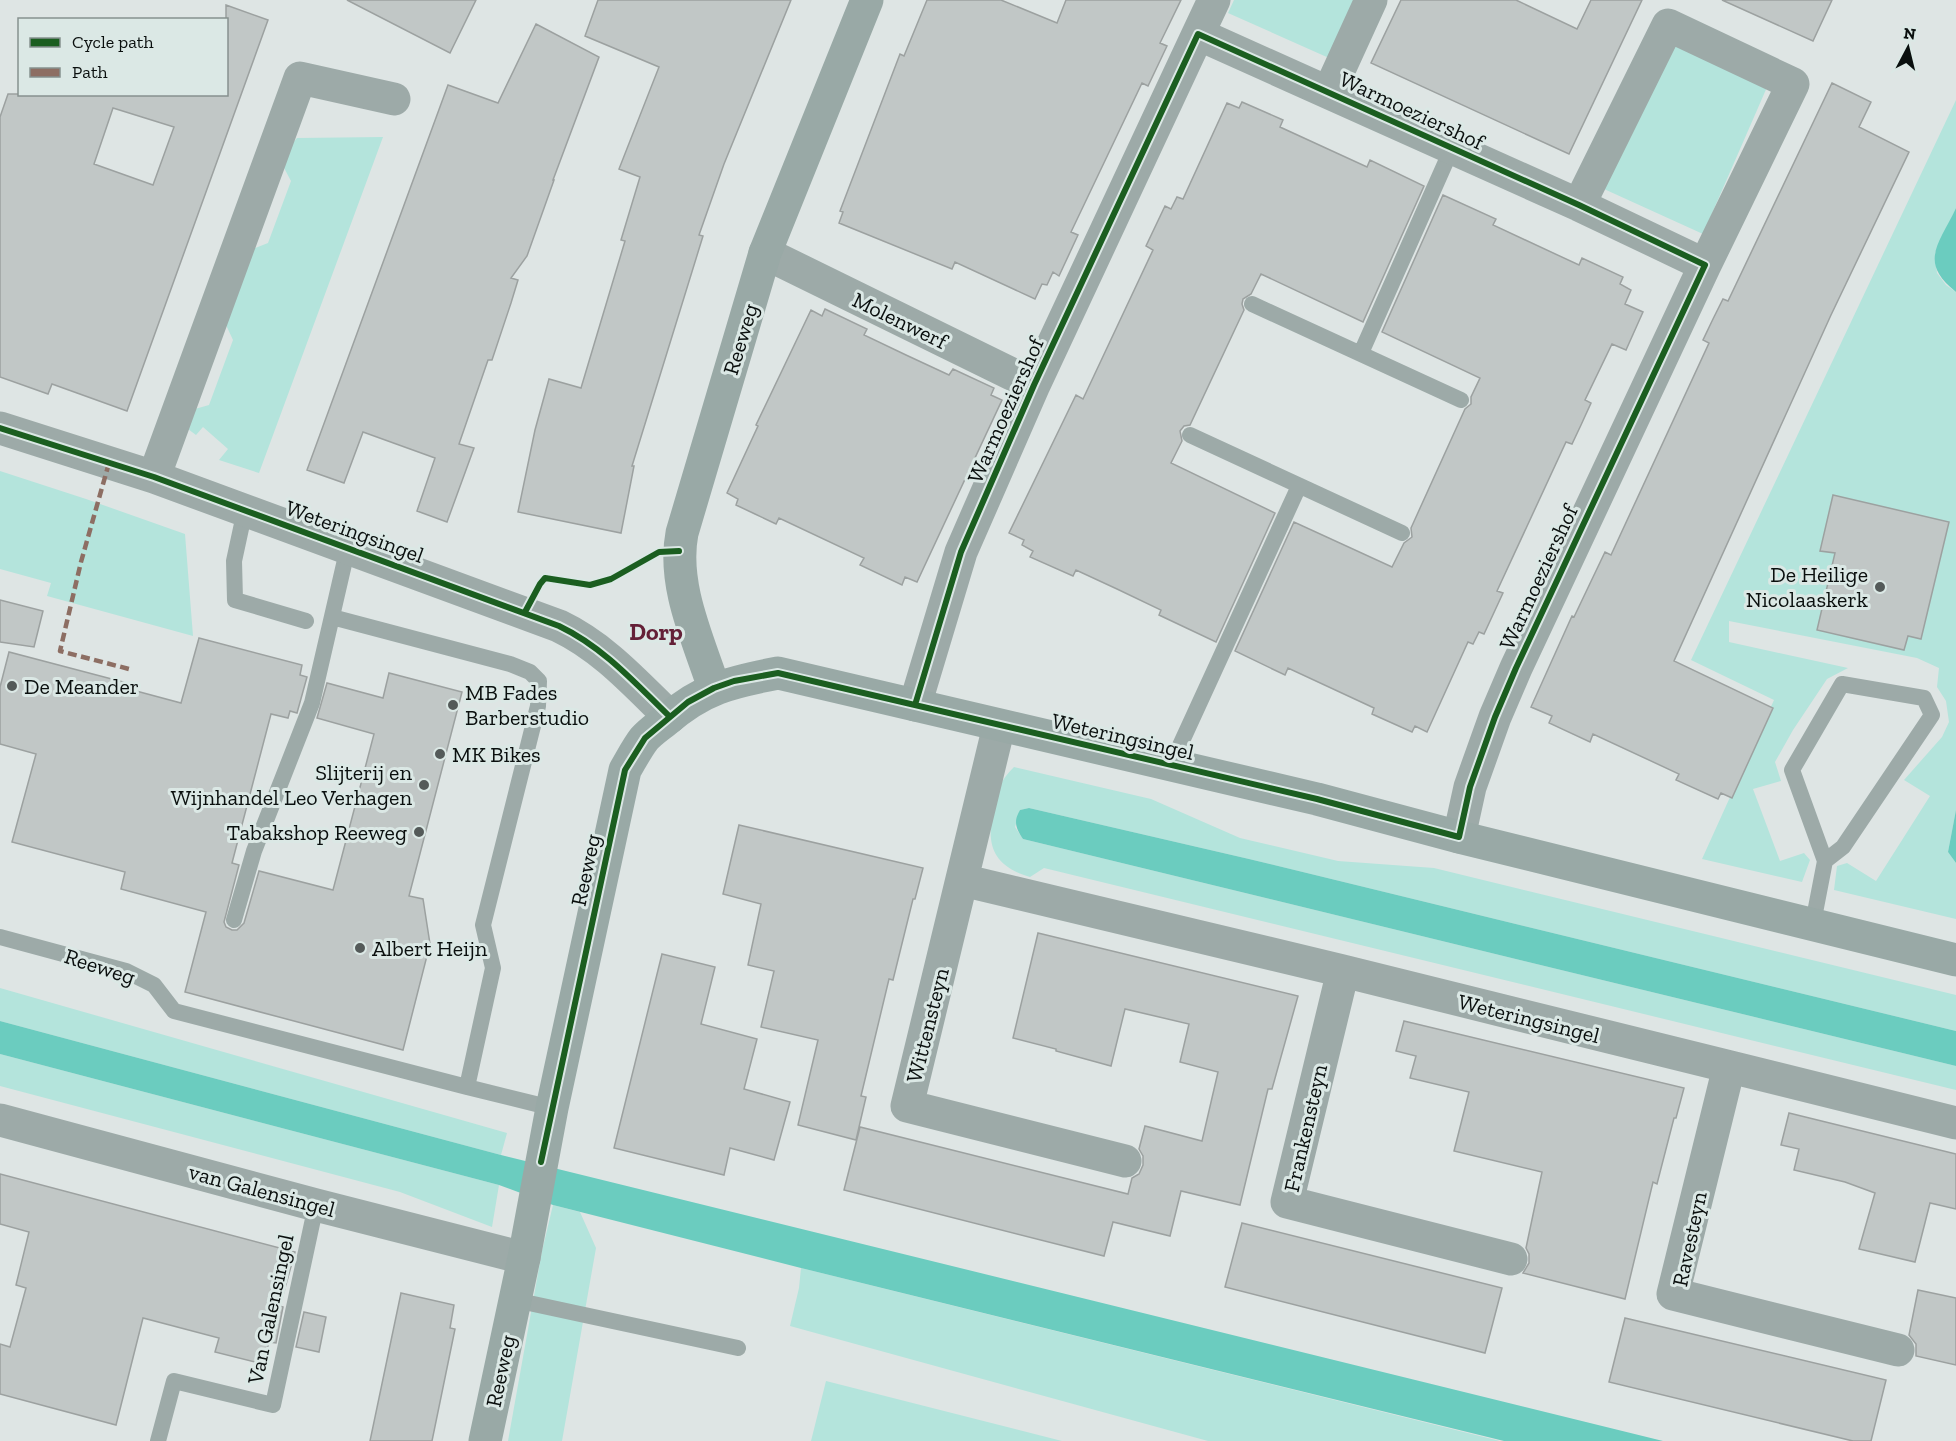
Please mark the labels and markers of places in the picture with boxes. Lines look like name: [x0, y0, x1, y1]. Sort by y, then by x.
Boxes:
place label: De Heilige Nicolaaskerk: [1746, 561, 1869, 613]
marker: De Heilige Nicolaaskerk: [1873, 580, 1887, 594]
place label: De Meander: [24, 673, 139, 700]
marker: De Meander: [5, 679, 19, 693]
place label: MB Fades Barberstudio: [465, 679, 589, 731]
marker: MB Fades Barberstudio: [446, 698, 460, 712]
place label: MK Bikes: [452, 741, 541, 768]
marker: MK Bikes: [433, 747, 447, 761]
place label: Slijterij en Wijnhandel Leo Verhagen: [171, 759, 412, 811]
marker: Slijterij en Wijnhandel Leo Verhagen: [417, 778, 431, 792]
place label: Tabakshop Reeweg: [226, 819, 407, 846]
marker: Tabakshop Reeweg: [412, 825, 426, 839]
place label: Albert Heijn: [372, 935, 488, 962]
marker: Albert Heijn: [353, 941, 367, 955]

